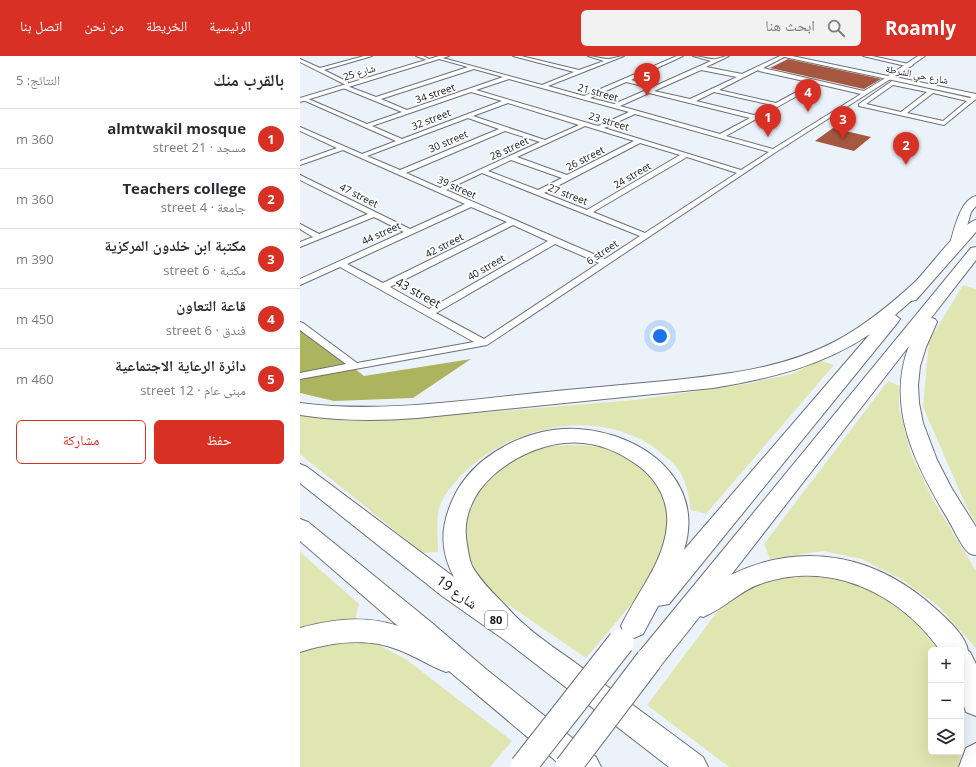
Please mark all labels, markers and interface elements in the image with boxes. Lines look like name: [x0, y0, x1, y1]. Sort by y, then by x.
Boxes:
search box: [581, 10, 861, 46]
text: ابحث هنا: [765, 15, 815, 35]
text: Roamly: [885, 15, 956, 41]
text: اتصل بنا: [20, 16, 62, 35]
text: من نحن: [84, 16, 124, 35]
text: الخريطة: [146, 16, 187, 35]
text: الرئيسية: [209, 16, 251, 35]
icon: search: [825, 17, 847, 39]
street label: شارع 25: [341, 60, 377, 84]
street label: شارع حي الشرطة: [884, 61, 950, 89]
pin: 5: [634, 63, 660, 96]
text: بالقرب منك: [213, 68, 284, 91]
text: النتائج: 5: [16, 71, 60, 89]
pin: 4: [795, 79, 821, 112]
street label: 34 street: [413, 80, 457, 106]
street label: 21 street: [576, 80, 620, 105]
pin: 1: [755, 104, 781, 137]
street label: 32 street: [409, 105, 453, 133]
pin: 3: [830, 106, 856, 139]
street label: 23 street: [587, 108, 631, 134]
text: almtwakil mosque: [107, 118, 246, 138]
street label: 30 street: [426, 126, 470, 156]
text: 360 m: [16, 130, 54, 148]
text: 1: [267, 130, 275, 148]
pin: 2: [893, 132, 919, 165]
street label: 28 street: [487, 133, 531, 163]
text: مسجد · 21 street: [153, 138, 246, 156]
street label: 26 street: [563, 142, 607, 174]
street label: 24 street: [611, 158, 654, 191]
street label: 39 street: [435, 172, 479, 202]
text: Teachers college: [122, 178, 246, 198]
street label: 47 street: [337, 179, 381, 211]
street label: 27 street: [546, 180, 590, 208]
text: 360 m: [16, 190, 54, 208]
text: 2: [267, 190, 275, 208]
text: جامعة · 4 street: [161, 198, 246, 216]
street label: 44 street: [359, 218, 403, 248]
street label: 42 street: [422, 229, 466, 261]
text: مكتبة ابن خلدون المركزية: [105, 235, 246, 255]
street label: 6 street: [583, 236, 621, 268]
text: 390 m: [16, 250, 54, 268]
text: 3: [267, 250, 275, 268]
street label: 40 street: [465, 250, 508, 283]
text: مكتبة · 6 street: [163, 261, 246, 279]
street label: 43 street: [392, 273, 444, 312]
text: قاعة التعاون: [176, 295, 246, 315]
text: 450 m: [16, 310, 54, 328]
text: 4: [267, 310, 275, 328]
text: فندق · 6 street: [166, 321, 246, 339]
your location: [650, 326, 670, 346]
text: دائرة الرعاية الاجتماعية: [115, 355, 246, 375]
text: 460 m: [16, 370, 54, 388]
text: 5: [267, 370, 275, 388]
text: مبنى عام · 12 street: [140, 381, 246, 399]
button: مشاركة: [16, 420, 146, 464]
button: حفظ: [154, 420, 284, 464]
street label: شارع 19: [432, 570, 482, 614]
road number: 80: [485, 611, 507, 629]
map controls: [928, 647, 964, 755]
button: +: [928, 647, 964, 683]
button: −: [928, 683, 964, 719]
button: layers: [928, 719, 964, 755]

